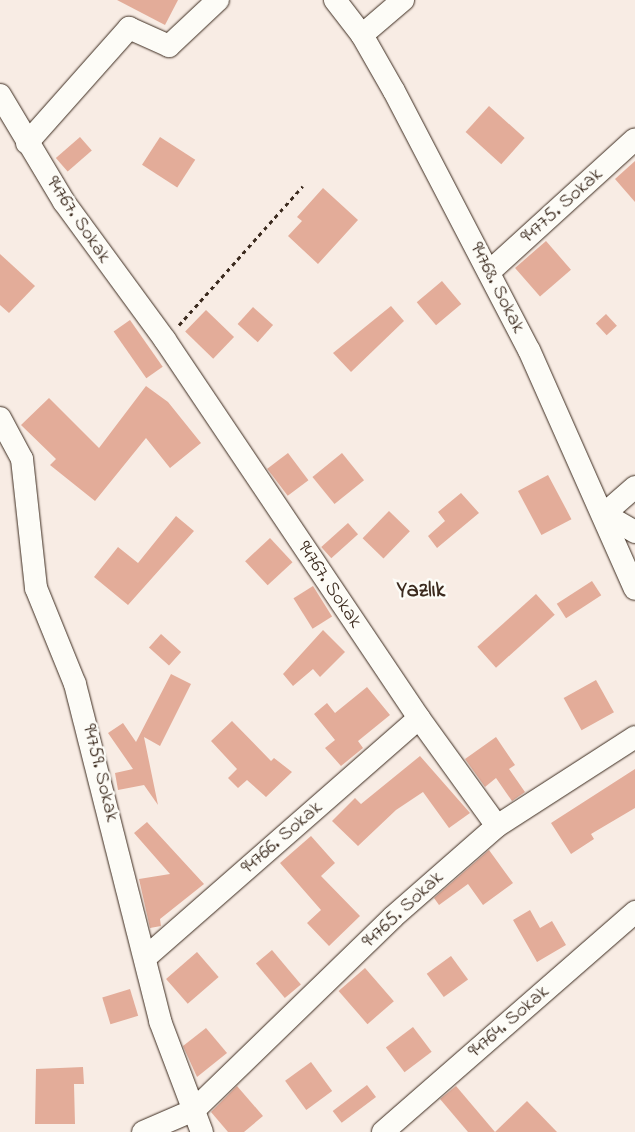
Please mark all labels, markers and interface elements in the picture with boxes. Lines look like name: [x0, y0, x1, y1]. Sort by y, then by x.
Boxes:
street label: 94775. Sokak: [516, 163, 608, 249]
street label: 94767. Sokak: [40, 172, 116, 268]
street label: 94768. Sokak: [464, 239, 530, 337]
street label: 94767. Sokak: [291, 537, 367, 633]
district label: Yazlık: [397, 579, 445, 605]
street label: 94759. Sokak: [76, 722, 124, 824]
street label: 94766. Sokak: [236, 796, 328, 880]
street label: 94765. Sokak: [357, 866, 449, 954]
street label: 94764. Sokak: [464, 980, 554, 1064]

